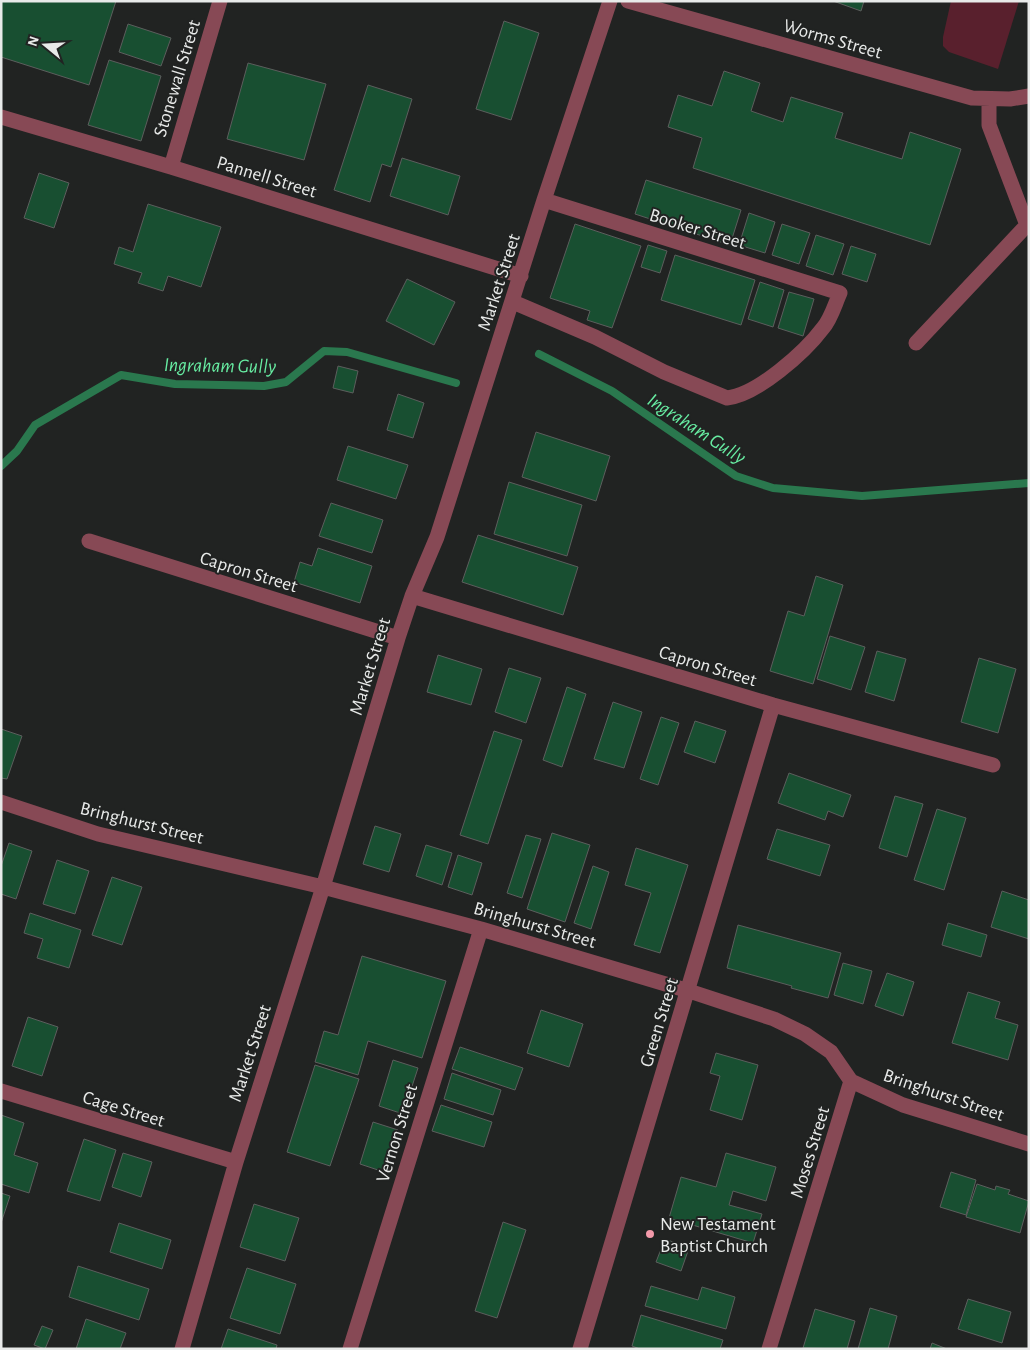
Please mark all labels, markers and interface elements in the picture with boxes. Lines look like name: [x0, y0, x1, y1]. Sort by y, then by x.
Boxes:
street label: Worms Street: [781, 16, 884, 63]
street label: Stonewall Street: [151, 18, 204, 139]
north arrow: [20, 20, 70, 70]
text: N: [25, 34, 42, 48]
street label: Pannell Street: [214, 153, 319, 202]
street label: Booker Street: [647, 206, 748, 253]
street label: Market Street: [475, 232, 524, 333]
water label: Ingraham Gully: [164, 355, 277, 377]
water label: Ingraham Gully: [644, 390, 750, 468]
street label: Capron Street: [197, 549, 300, 596]
street label: Market Street: [347, 616, 394, 717]
street label: Capron Street: [656, 643, 759, 690]
street label: Bringhurst Street: [78, 799, 205, 848]
street label: Bringhurst Street: [471, 899, 598, 952]
street label: Green Street: [637, 976, 682, 1069]
street label: Market Street: [226, 1003, 275, 1104]
street label: Bringhurst Street: [881, 1066, 1006, 1125]
street label: Vernon Street: [374, 1082, 421, 1185]
street label: Cage Street: [80, 1088, 167, 1131]
street label: Moses Street: [788, 1104, 833, 1200]
place label: New Testament Baptist Church: [660, 1215, 776, 1256]
marker: New Testament Baptist Church: [644, 1228, 656, 1240]

